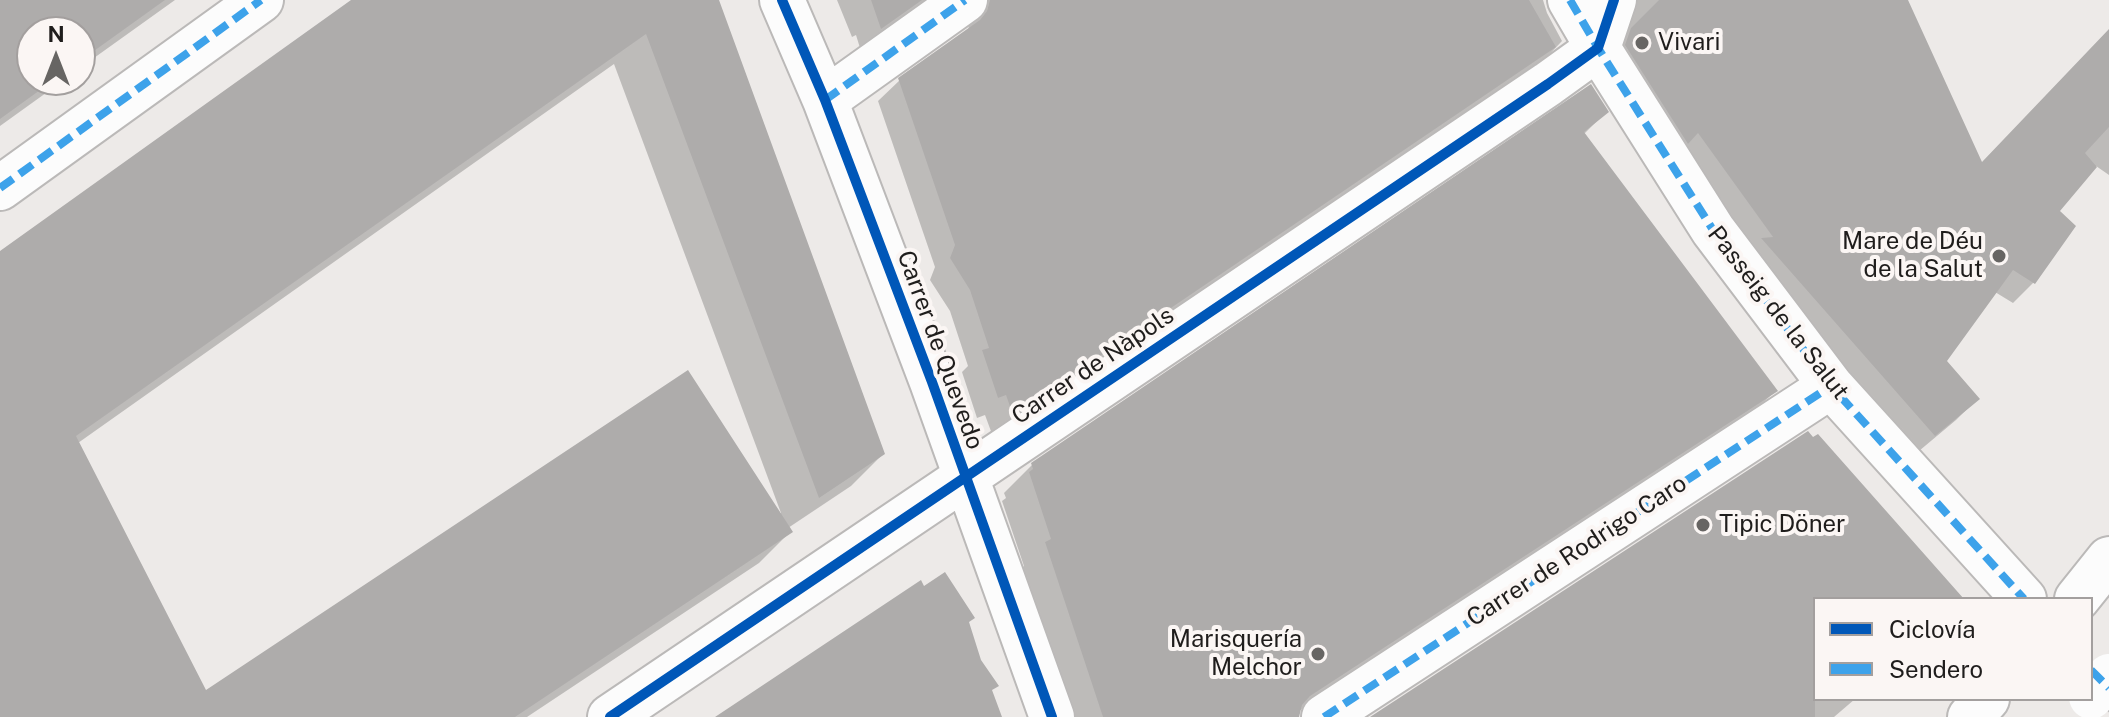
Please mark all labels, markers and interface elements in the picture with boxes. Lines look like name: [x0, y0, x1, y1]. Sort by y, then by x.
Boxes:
north arrow: [16, 16, 96, 96]
text: N: [47, 21, 65, 47]
place label: Vivari: [1658, 29, 1720, 57]
marker: Vivari: [1633, 34, 1651, 52]
street label: Passeig de la Salut: [1701, 221, 1855, 405]
place label: Mare de Déu de la Salut: [1842, 228, 1983, 284]
street label: Carrer de Quevedo: [891, 247, 989, 453]
marker: Mare de Déu de la Salut: [1990, 247, 2008, 265]
street label: Carrer de Nàpols: [1007, 301, 1179, 431]
street label: Carrer de Rodrigo Caro: [1462, 469, 1692, 633]
place label: Tipic Döner: [1719, 511, 1845, 539]
marker: Tipic Döner: [1694, 516, 1712, 534]
legend: [1813, 597, 2093, 701]
text: Ciclovía: [1889, 615, 1976, 643]
place label: Marisquería Melchor: [1170, 626, 1302, 682]
marker: Marisquería Melchor: [1309, 645, 1327, 663]
text: Sendero: [1889, 655, 1983, 683]

